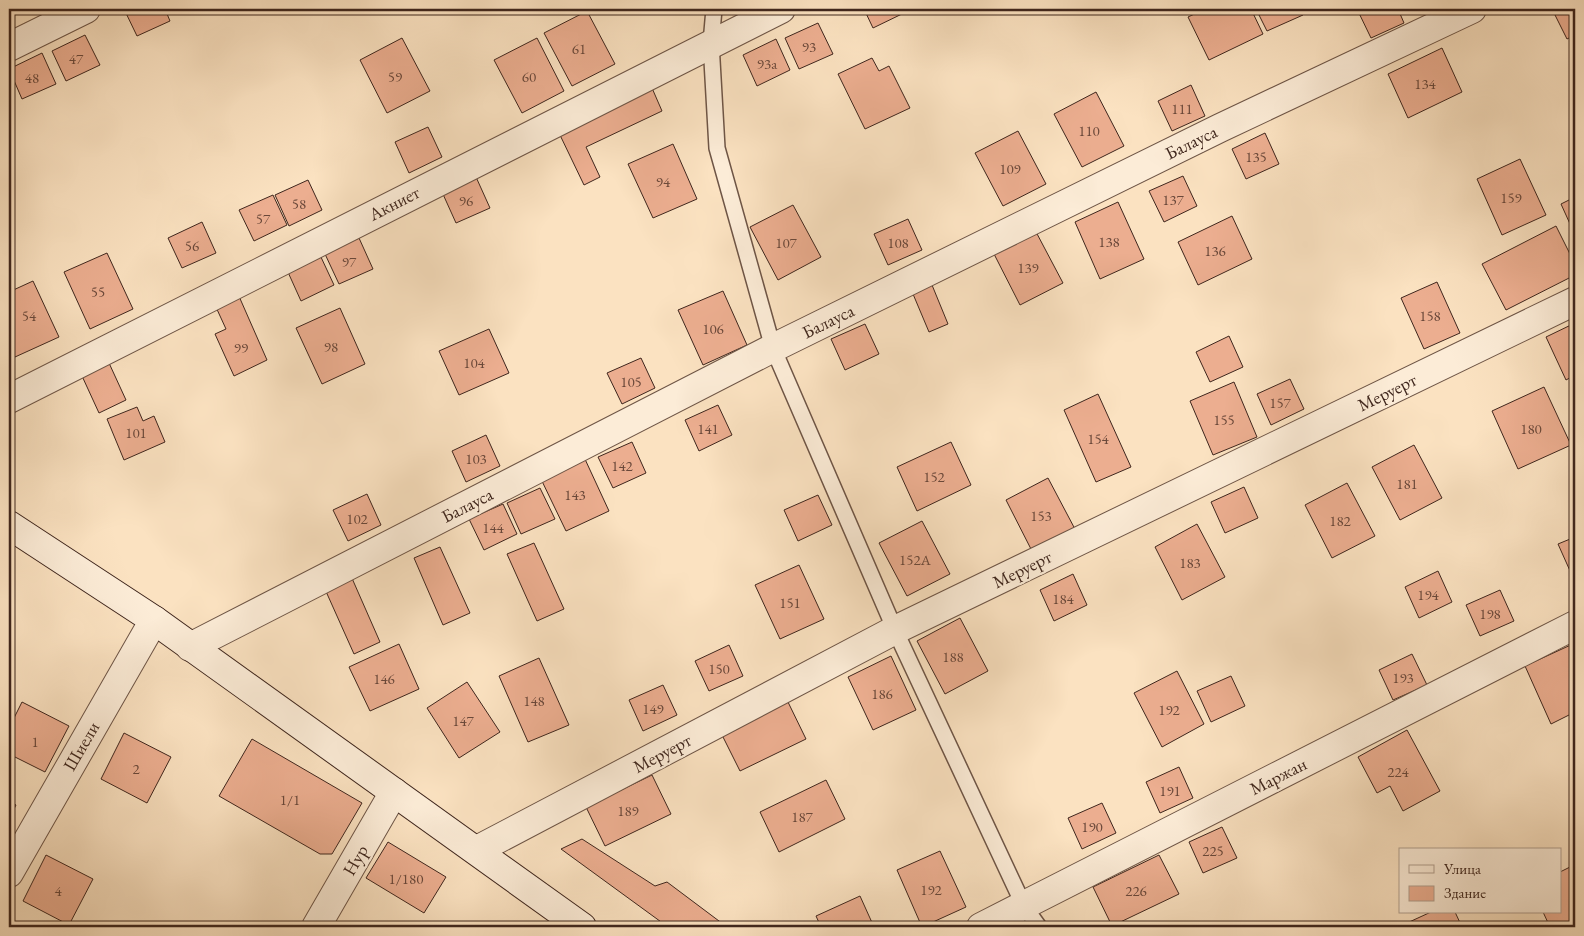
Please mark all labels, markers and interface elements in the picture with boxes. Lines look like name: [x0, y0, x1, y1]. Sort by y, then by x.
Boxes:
house number: 93: [802, 37, 816, 56]
house number: 61: [572, 39, 586, 58]
house number: 47: [69, 49, 84, 68]
house number: 93а: [757, 54, 777, 73]
house number: 59: [388, 67, 402, 86]
house number: 60: [522, 67, 536, 86]
house number: 48: [25, 68, 39, 87]
house number: 134: [1414, 74, 1437, 93]
house number: 111: [1171, 99, 1193, 118]
street label: Балауса: [1161, 119, 1222, 164]
house number: 110: [1078, 121, 1100, 140]
house number: 135: [1245, 147, 1267, 166]
house number: 109: [999, 159, 1021, 178]
house number: 94: [656, 172, 671, 191]
street label: Акниет: [364, 180, 424, 226]
house number: 159: [1500, 188, 1522, 207]
house number: 137: [1162, 190, 1185, 209]
house number: 96: [459, 191, 473, 210]
house number: 58: [292, 194, 306, 213]
house number: 57: [256, 209, 271, 228]
house number: 138: [1098, 232, 1120, 251]
house number: 107: [775, 233, 798, 252]
house number: 108: [887, 233, 909, 252]
house number: 56: [185, 236, 199, 255]
house number: 136: [1204, 241, 1226, 260]
house number: 97: [342, 252, 357, 271]
house number: 139: [1017, 258, 1039, 277]
house number: 55: [91, 282, 105, 301]
street label: Балауса: [798, 298, 859, 343]
house number: 54: [22, 306, 37, 325]
house number: 158: [1419, 306, 1441, 325]
house number: 106: [702, 319, 724, 338]
house number: 98: [324, 337, 338, 356]
house number: 99: [234, 338, 248, 357]
house number: 104: [463, 353, 486, 372]
street label: Меруерт: [1354, 368, 1421, 416]
house number: 105: [620, 372, 642, 391]
house number: 157: [1269, 393, 1292, 412]
house number: 155: [1213, 410, 1235, 429]
house number: 141: [697, 419, 719, 438]
house number: 180: [1520, 419, 1542, 438]
house number: 101: [125, 423, 147, 442]
house number: 154: [1087, 429, 1110, 448]
house number: 103: [465, 449, 487, 468]
house number: 142: [611, 456, 634, 475]
house number: 152: [923, 467, 946, 486]
house number: 181: [1396, 474, 1418, 493]
street label: Балауса: [437, 482, 497, 528]
house number: 143: [564, 485, 586, 504]
house number: 153: [1030, 506, 1052, 525]
house number: 102: [346, 509, 369, 528]
house number: 182: [1329, 511, 1352, 530]
house number: 144: [482, 518, 505, 537]
street label: Меруерт: [989, 545, 1056, 593]
house number: 152А: [899, 550, 932, 569]
house number: 183: [1179, 553, 1201, 572]
house number: 194: [1417, 585, 1440, 604]
house number: 184: [1052, 589, 1075, 608]
house number: 151: [779, 593, 801, 612]
house number: 198: [1479, 604, 1501, 623]
house number: 188: [942, 647, 964, 666]
house number: 150: [708, 659, 730, 678]
house number: 193: [1392, 668, 1414, 687]
house number: 146: [373, 669, 395, 688]
house number: 186: [871, 684, 893, 703]
house number: 148: [523, 691, 545, 710]
house number: 149: [642, 699, 664, 718]
house number: 192: [1158, 700, 1181, 719]
house number: 147: [452, 711, 475, 730]
street label: Шиели: [58, 717, 105, 775]
street label: Меруерт: [629, 728, 696, 778]
house number: 1: [31, 732, 39, 751]
street label: Маржан: [1246, 752, 1310, 800]
house number: 2: [132, 759, 140, 778]
house number: 224: [1387, 762, 1410, 781]
house number: 191: [1159, 781, 1181, 800]
house number: 1/1: [280, 790, 300, 809]
house number: 189: [617, 801, 639, 820]
house number: 187: [791, 807, 814, 826]
house number: 190: [1081, 817, 1103, 836]
street label: Нур: [337, 840, 373, 880]
house number: 225: [1202, 841, 1224, 860]
legend: [1399, 848, 1562, 914]
text: Улица: [1443, 859, 1481, 878]
house number: 1/180: [389, 869, 423, 888]
house number: 192: [920, 880, 943, 899]
house number: 4: [54, 881, 62, 900]
house number: 226: [1125, 881, 1147, 900]
text: Здание: [1444, 883, 1486, 902]

